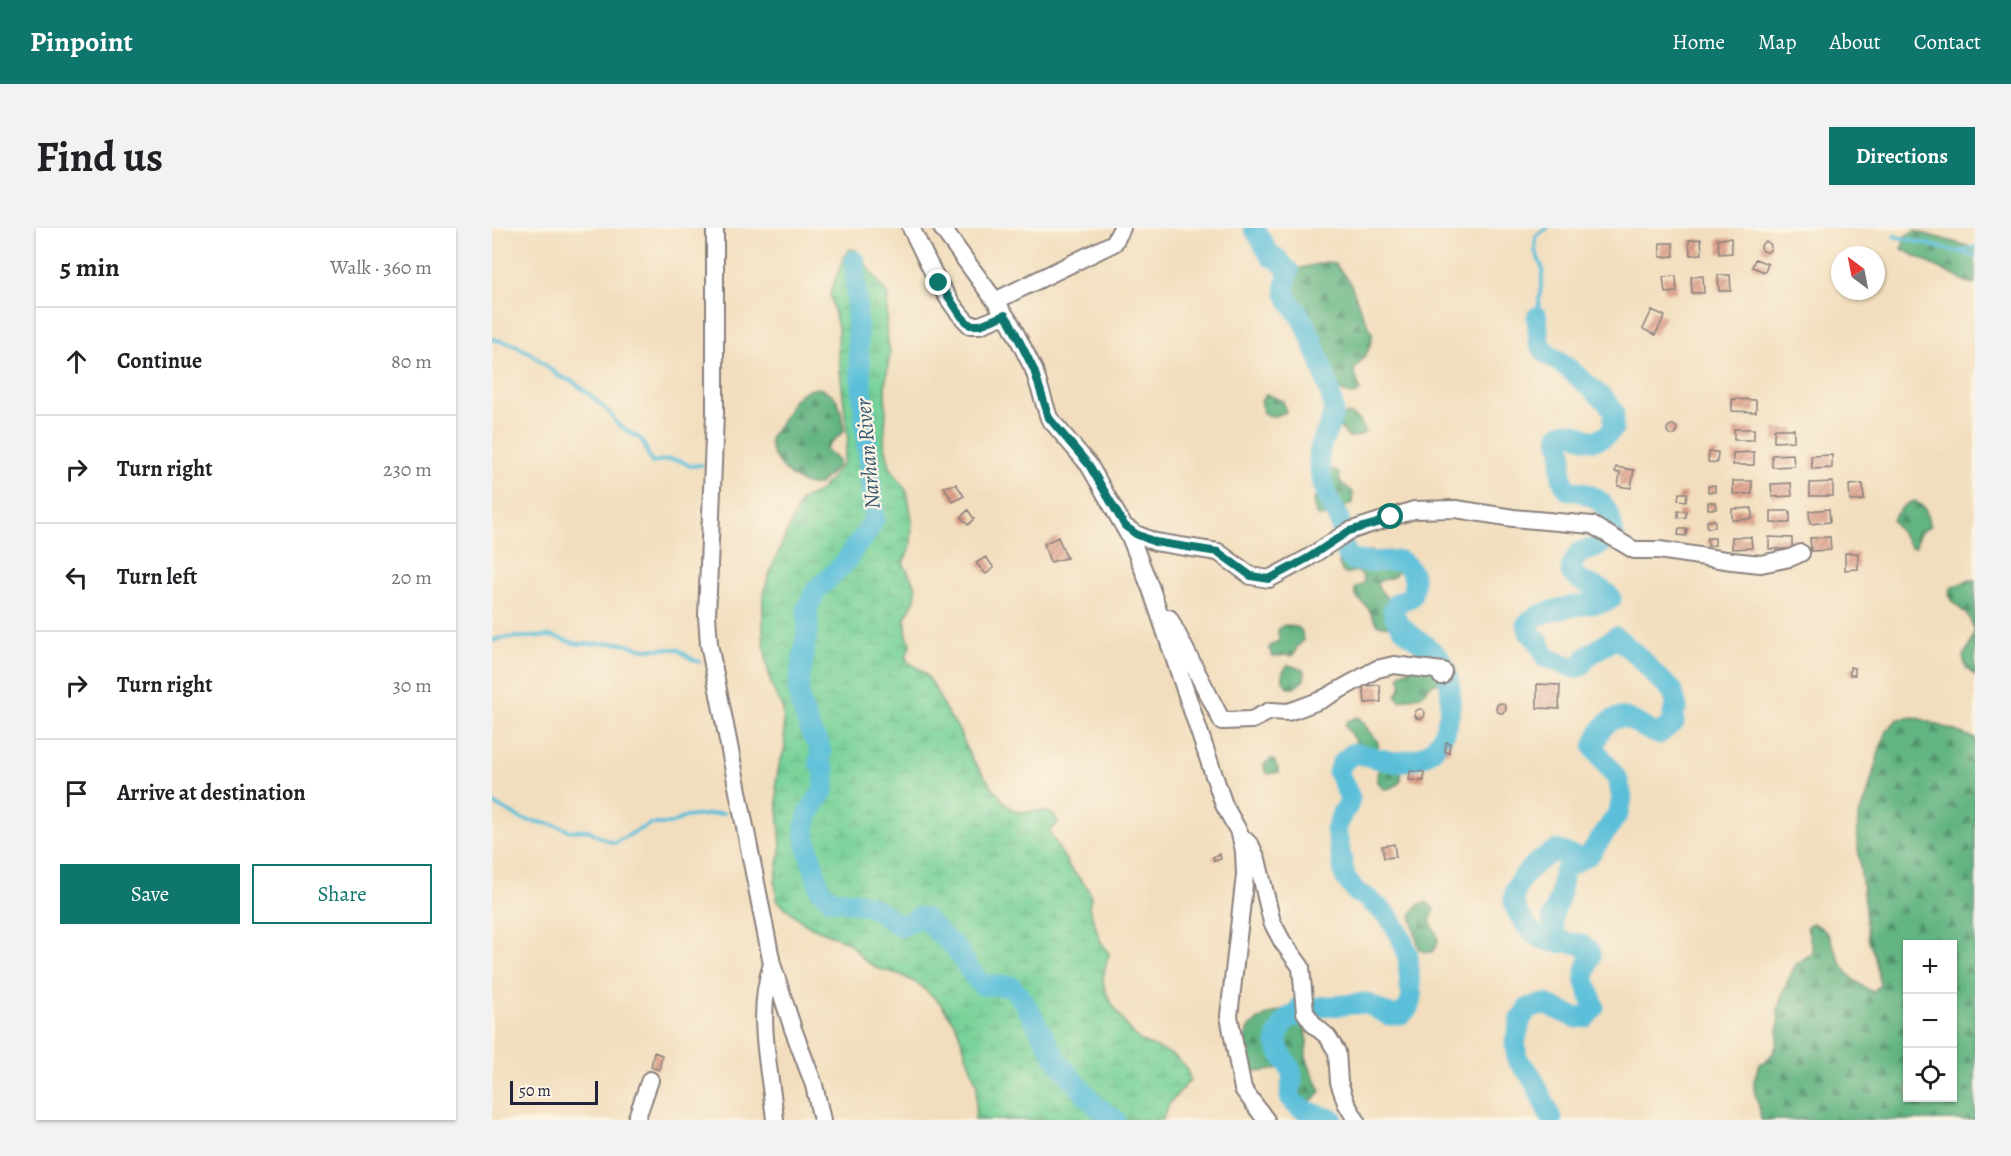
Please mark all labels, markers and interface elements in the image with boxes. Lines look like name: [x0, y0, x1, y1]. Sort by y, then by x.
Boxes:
text: Pinpoint: [30, 23, 133, 61]
text: Home: [1672, 28, 1725, 56]
text: Map: [1758, 28, 1796, 56]
text: About: [1829, 28, 1881, 56]
text: Contact: [1914, 28, 1981, 56]
button: Directions: [1829, 127, 1975, 185]
text: Find us: [36, 128, 163, 185]
north arrow: [1831, 246, 1885, 300]
text: 5 min: [60, 250, 120, 285]
text: Walk · 360 m: [330, 254, 432, 281]
route end: [925, 269, 951, 295]
icon: ahead: [60, 345, 93, 378]
text: Continue: [117, 346, 202, 376]
text: 80 m: [391, 348, 432, 375]
water label: Narhan River: [848, 396, 888, 510]
icon: right: [60, 453, 93, 486]
text: Turn right: [117, 454, 213, 484]
text: 230 m: [383, 456, 432, 483]
route start: [1377, 503, 1403, 529]
icon: left: [60, 561, 93, 594]
text: Turn left: [117, 562, 197, 592]
text: 20 m: [391, 564, 432, 591]
icon: right: [60, 669, 93, 702]
text: Turn right: [117, 670, 213, 700]
text: 30 m: [392, 672, 432, 699]
icon: arrive: [60, 777, 93, 810]
text: Arrive at destination: [117, 778, 306, 808]
button: Save: [60, 864, 240, 924]
button: Share: [252, 864, 432, 924]
map controls: [1903, 940, 1957, 1102]
button: +: [1903, 940, 1957, 994]
button: −: [1903, 994, 1957, 1048]
button: locate: [1903, 1048, 1957, 1102]
scale bar: [510, 1078, 598, 1106]
text: 50 m: [519, 1080, 551, 1102]

